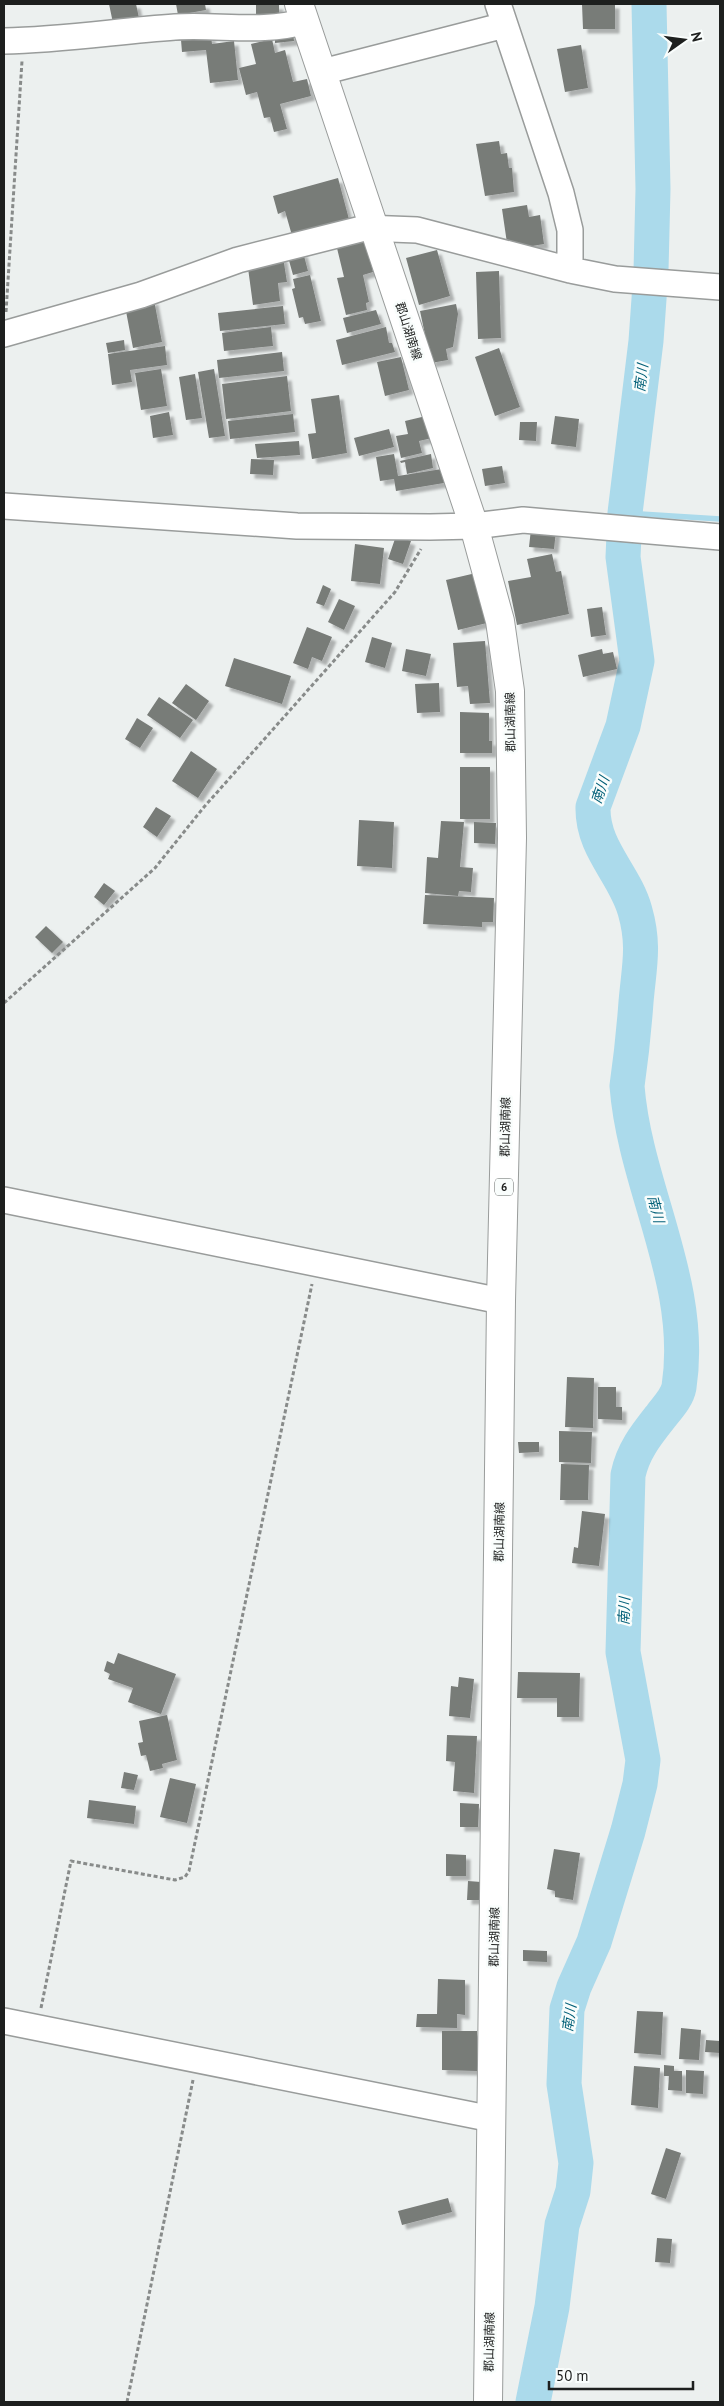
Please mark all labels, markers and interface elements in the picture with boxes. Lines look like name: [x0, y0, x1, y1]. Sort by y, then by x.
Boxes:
north arrow: [659, 15, 709, 65]
text: N: [687, 30, 706, 43]
street label: 郡山湖南線: [393, 300, 425, 362]
water label: 南川: [630, 361, 652, 393]
street label: 郡山湖南線: [502, 692, 518, 752]
water label: 南川: [587, 772, 614, 806]
street label: 郡山湖南線: [497, 1097, 513, 1157]
road number: 6: [495, 1178, 513, 1196]
water label: 南川: [644, 1193, 669, 1227]
street label: 郡山湖南線: [491, 1502, 507, 1562]
water label: 南川: [615, 1595, 634, 1625]
street label: 郡山湖南線: [486, 1907, 502, 1967]
water label: 南川: [558, 2001, 580, 2033]
street label: 郡山湖南線: [481, 2312, 497, 2372]
scale bar: [549, 2358, 693, 2390]
text: 50 m: [556, 2366, 589, 2385]

